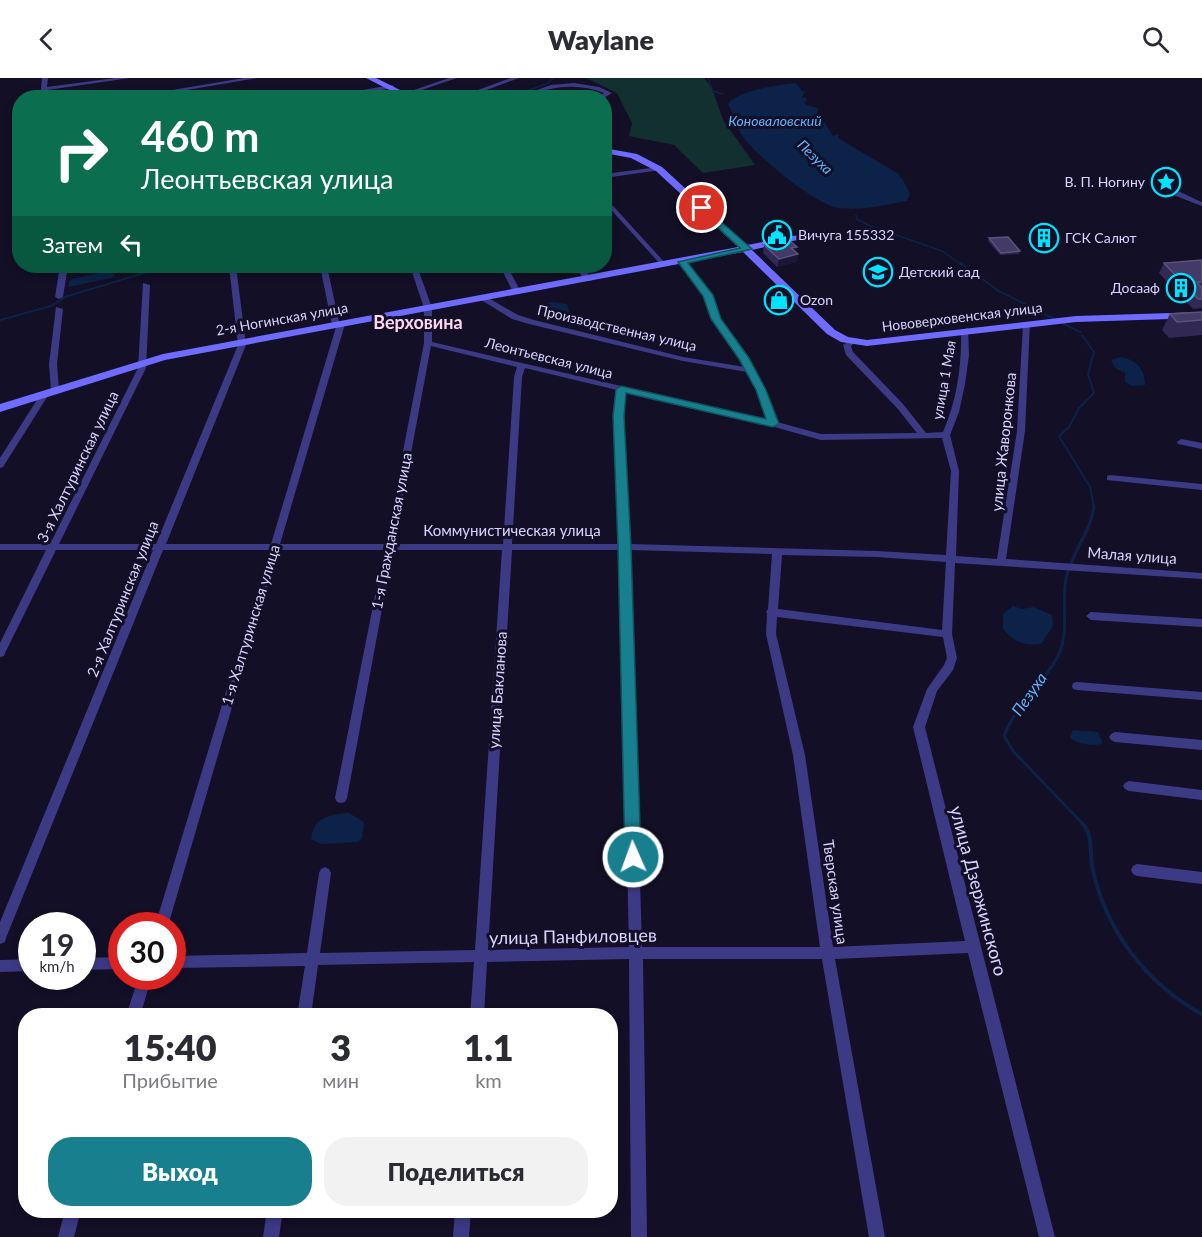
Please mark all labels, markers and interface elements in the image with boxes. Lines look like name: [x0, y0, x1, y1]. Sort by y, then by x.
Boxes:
icon: back: [30, 23, 63, 56]
text: Waylane: [548, 23, 654, 56]
icon: search: [1139, 23, 1172, 56]
text: 460 m: [141, 111, 259, 161]
water label: Коноваловский: [728, 112, 822, 129]
icon: right: [42, 114, 120, 192]
water label: Пезуха: [794, 136, 836, 177]
text: Леонтьевская улица: [141, 162, 393, 195]
place icon: В. П. Ногину: [1150, 166, 1182, 198]
place label: В. П. Ногину: [1065, 173, 1146, 190]
pin: [676, 182, 727, 233]
icon: arrive: [685, 191, 718, 224]
public building icon: Вичуга 155332: [761, 219, 793, 251]
building icon: ГСК Салют: [1028, 222, 1060, 254]
place label: Вичуга 155332: [798, 226, 894, 243]
icon: left: [115, 228, 148, 261]
place label: ГСК Салют: [1065, 229, 1137, 246]
text: Затем: [42, 231, 103, 258]
school or university icon: Детский сад: [862, 256, 894, 288]
place label: Детский сад: [899, 263, 980, 280]
building icon: Досааф: [1165, 272, 1197, 304]
place label: Досааф: [1111, 279, 1160, 296]
shop icon: Ozon: [763, 284, 795, 316]
place label: Ozon: [800, 291, 833, 308]
street label: Нововерховенская улица: [881, 298, 1043, 335]
street label: 2-я Ногинская улица: [215, 299, 349, 338]
street label: Производственная улица: [536, 301, 698, 354]
district label: Верховина: [373, 311, 463, 333]
street label: Леонтьевская улица: [483, 333, 615, 382]
street label: улица 1 Мая: [928, 339, 959, 421]
street label: улица Жаворонкова: [987, 371, 1019, 512]
street label: 3-я Халтуринская улица: [32, 388, 122, 545]
street label: 1-я Гражданская улица: [367, 451, 415, 611]
street label: 2-я Халтуринская улица: [82, 518, 162, 679]
street label: Коммунистическая улица: [423, 521, 601, 539]
street label: 1-я Халтуринская улица: [217, 542, 283, 707]
street label: Малая улица: [1087, 543, 1177, 567]
street label: улица Бакланова: [484, 631, 510, 749]
water label: Пезуха: [1007, 669, 1050, 719]
street label: улица Дзержинского: [946, 803, 1012, 978]
position arrow: [601, 825, 665, 889]
street label: Тверская улица: [820, 838, 852, 945]
speed limit sign: 30: [108, 912, 186, 990]
street label: улица Панфиловцев: [489, 924, 657, 948]
text: 19: [40, 926, 74, 962]
text: km/h: [39, 957, 75, 975]
text: 15:40: [124, 1025, 217, 1069]
text: 3: [330, 1025, 351, 1069]
text: 1.1: [463, 1025, 514, 1069]
text: Прибытие: [122, 1068, 218, 1092]
text: мин: [322, 1068, 359, 1092]
text: km: [475, 1068, 502, 1092]
button: Выход: [48, 1137, 312, 1206]
button: Поделиться: [324, 1137, 588, 1206]

